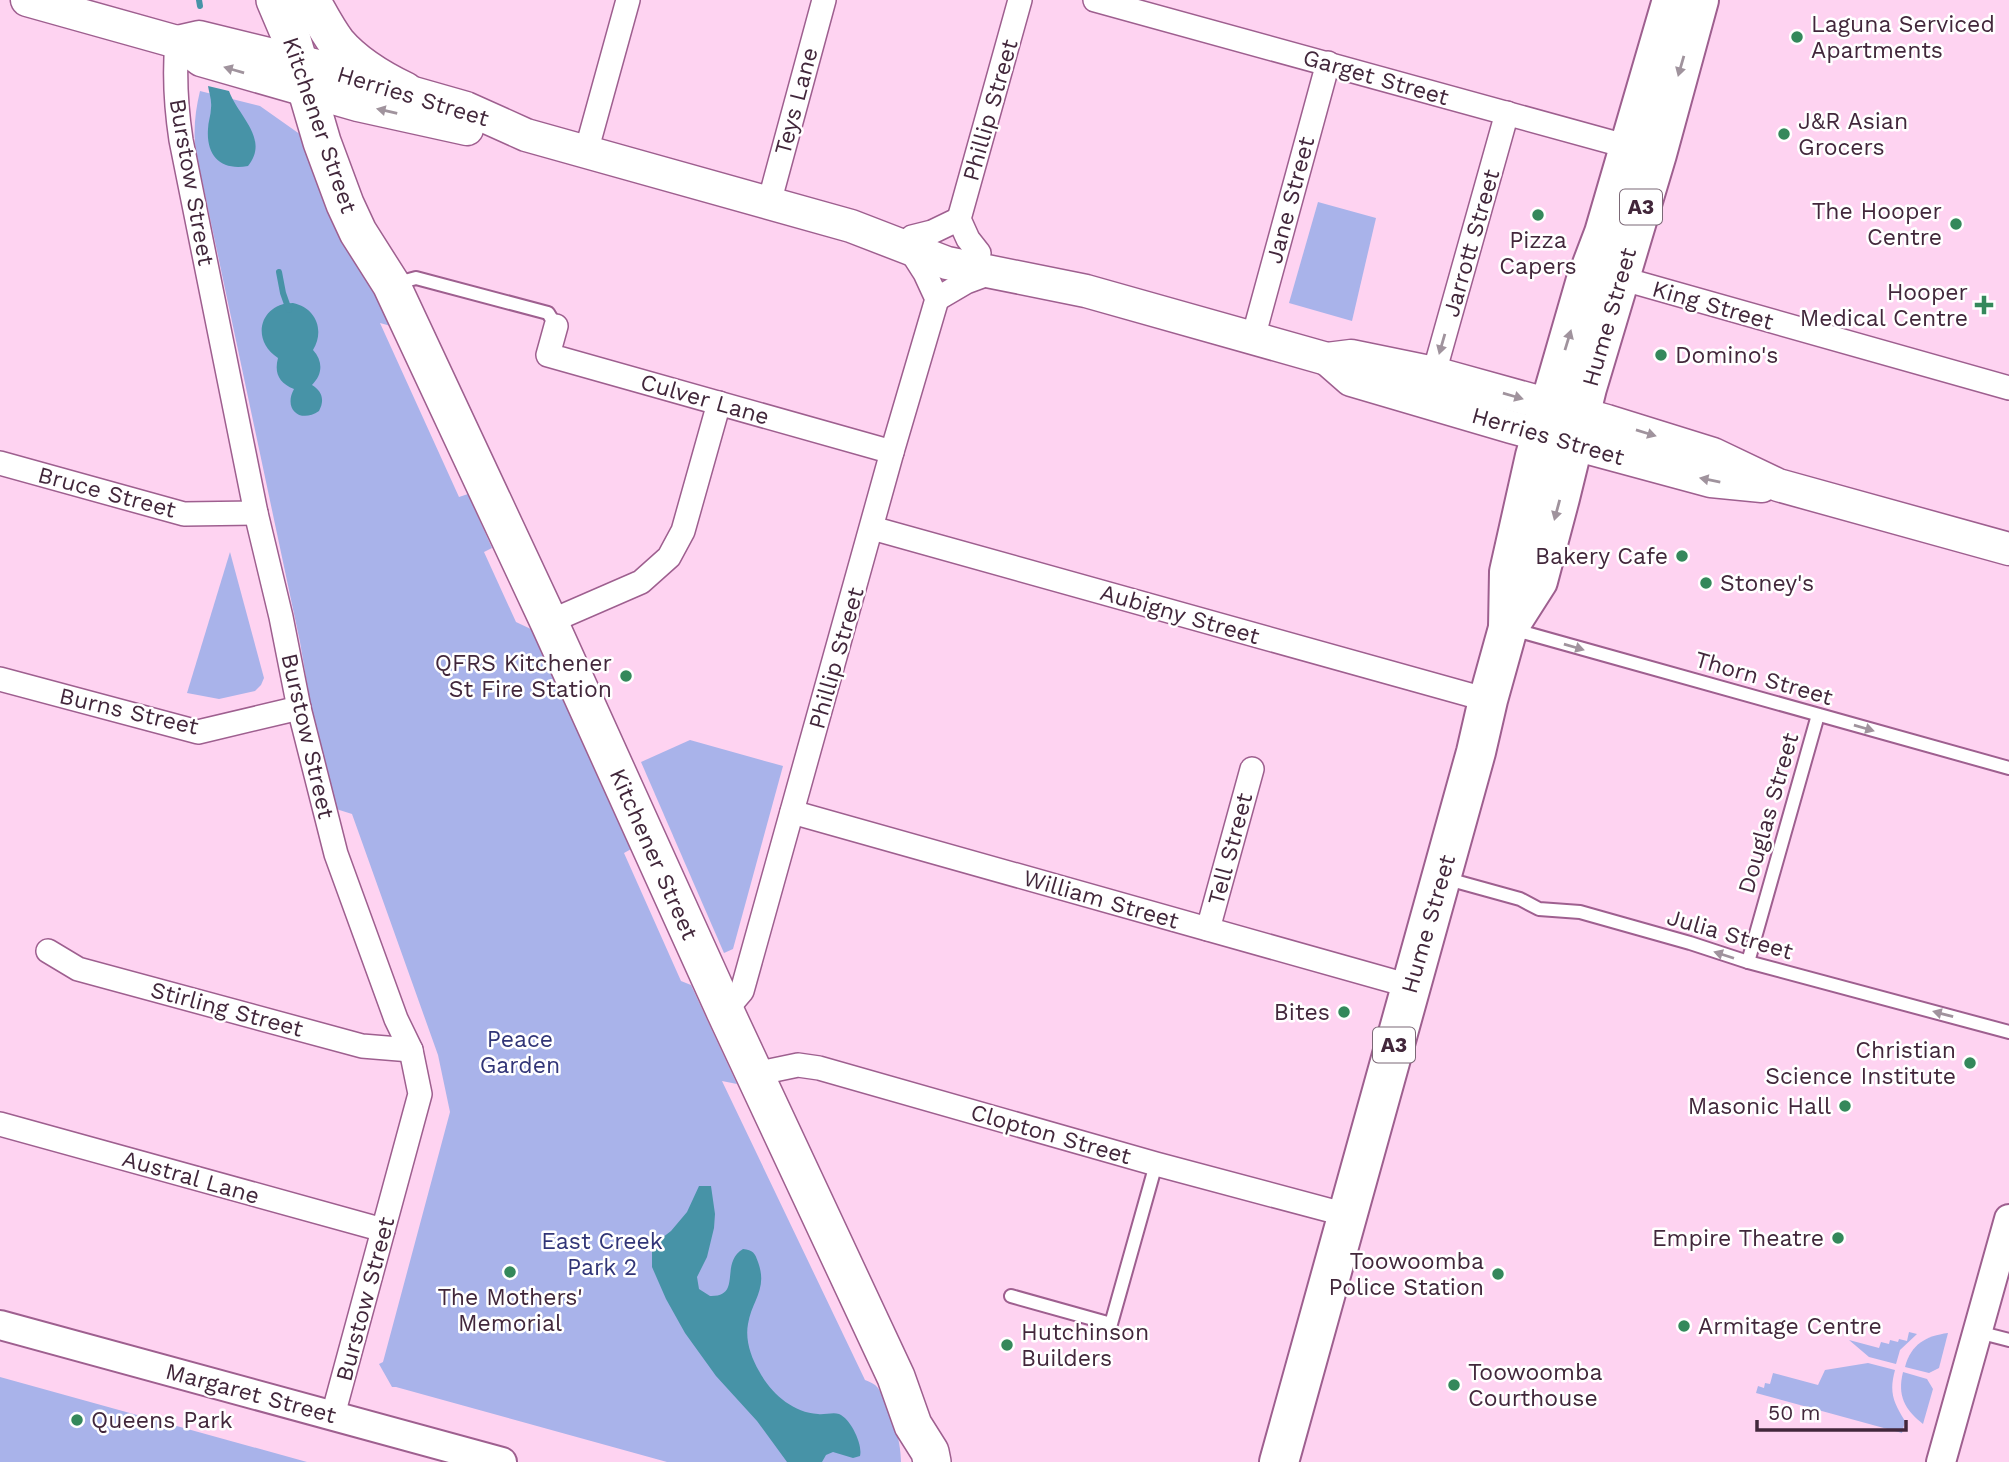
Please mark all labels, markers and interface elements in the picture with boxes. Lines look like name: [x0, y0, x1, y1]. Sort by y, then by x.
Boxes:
place label: Laguna Serviced Apartments: [1811, 11, 1995, 64]
marker: Laguna Serviced Apartments: [1789, 29, 1805, 45]
street label: Kitchener Street: [277, 33, 362, 217]
street label: Phillip Street: [957, 36, 1024, 184]
street label: Garget Street: [1300, 44, 1452, 111]
street label: Teys Lane: [769, 45, 824, 158]
one-way arrow: [1676, 56, 1686, 77]
street label: Herries Street: [334, 61, 492, 132]
one-way arrow: [223, 64, 245, 75]
street label: Burstow Street: [164, 96, 220, 268]
one-way arrow: [376, 105, 398, 116]
place label: J&R Asian Grocers: [1798, 108, 1908, 161]
marker: J&R Asian Grocers: [1776, 126, 1792, 142]
street label: Jane Street: [1261, 133, 1320, 267]
street label: Jarrott Street: [1437, 166, 1506, 320]
road number: A3: [1620, 190, 1662, 224]
place label: The Hooper Centre: [1812, 198, 1942, 251]
marker: Pizza Capers: [1530, 207, 1546, 223]
marker: The Hooper Centre: [1948, 216, 1964, 232]
place label: Pizza Capers: [1499, 227, 1577, 280]
street label: Hume Street: [1577, 244, 1642, 390]
street label: King Street: [1649, 275, 1777, 336]
place label: Hooper Medical Centre: [1800, 279, 1968, 332]
marker: Hooper Medical Centre: [1974, 295, 1994, 315]
one-way arrow: [1563, 329, 1573, 350]
one-way arrow: [1437, 334, 1447, 355]
place label: Domino's: [1675, 342, 1778, 369]
marker: Domino's: [1653, 347, 1669, 363]
street label: Culver Lane: [637, 368, 772, 431]
one-way arrow: [1502, 391, 1524, 402]
street label: Herries Street: [1469, 402, 1628, 471]
one-way arrow: [1636, 429, 1657, 439]
street label: Bruce Street: [35, 461, 179, 524]
one-way arrow: [1699, 474, 1721, 485]
one-way arrow: [1551, 500, 1562, 522]
place label: Bakery Cafe: [1535, 543, 1668, 570]
marker: Bakery Cafe: [1674, 548, 1690, 564]
place label: Stoney's: [1720, 570, 1814, 597]
marker: Stoney's: [1698, 575, 1714, 591]
street label: Aubigny Street: [1097, 579, 1263, 650]
street label: Phillip Street: [803, 584, 870, 732]
one-way arrow: [1564, 642, 1585, 652]
street label: Thorn Street: [1692, 646, 1836, 711]
place label: QFRS Kitchener St Fire Station: [435, 650, 612, 703]
street label: Burstow Street: [275, 651, 340, 822]
marker: QFRS Kitchener St Fire Station: [618, 668, 634, 684]
street label: Burns Street: [57, 682, 201, 741]
one-way arrow: [1853, 723, 1875, 734]
street label: Douglas Street: [1733, 729, 1804, 897]
street label: Kitchener Street: [604, 764, 704, 944]
street label: Tell Street: [1203, 790, 1258, 908]
street label: Hume Street: [1396, 851, 1461, 997]
street label: William Street: [1020, 864, 1182, 935]
street label: Julia Street: [1664, 904, 1796, 965]
one-way arrow: [1713, 949, 1734, 959]
street label: Stirling Street: [148, 976, 306, 1043]
place label: Bites: [1274, 999, 1330, 1026]
marker: Bites: [1336, 1004, 1352, 1020]
one-way arrow: [1932, 1009, 1953, 1019]
park label: Peace Garden: [480, 1026, 560, 1079]
road number: A3: [1373, 1028, 1415, 1062]
place label: Christian Science Institute: [1765, 1037, 1956, 1090]
marker: Christian Science Institute: [1962, 1055, 1978, 1071]
place label: Masonic Hall: [1688, 1093, 1831, 1120]
marker: Masonic Hall: [1837, 1098, 1853, 1114]
street label: Clopton Street: [968, 1099, 1135, 1170]
street label: Austral Lane: [119, 1145, 263, 1210]
street label: Burstow Street: [331, 1214, 400, 1384]
place label: Empire Theatre: [1652, 1225, 1824, 1252]
park label: East Creek Park 2: [541, 1228, 663, 1281]
marker: Empire Theatre: [1830, 1230, 1846, 1246]
place label: Toowoomba Police Station: [1328, 1248, 1484, 1301]
marker: The Mothers' Memorial: [502, 1264, 518, 1280]
marker: Toowoomba Police Station: [1490, 1266, 1506, 1282]
place label: The Mothers' Memorial: [437, 1284, 583, 1337]
place label: Armitage Centre: [1698, 1313, 1882, 1340]
marker: Armitage Centre: [1676, 1318, 1692, 1334]
place label: Hutchinson Builders: [1021, 1319, 1149, 1372]
marker: Hutchinson Builders: [999, 1337, 1015, 1353]
street label: Margaret Street: [163, 1358, 339, 1429]
place label: Toowoomba Courthouse: [1468, 1359, 1602, 1412]
marker: Toowoomba Courthouse: [1446, 1377, 1462, 1393]
scale bar: [1757, 1388, 1906, 1432]
text: 50 m: [1768, 1400, 1820, 1425]
place label: Queens Park: [91, 1407, 233, 1434]
marker: Queens Park: [69, 1412, 85, 1428]

